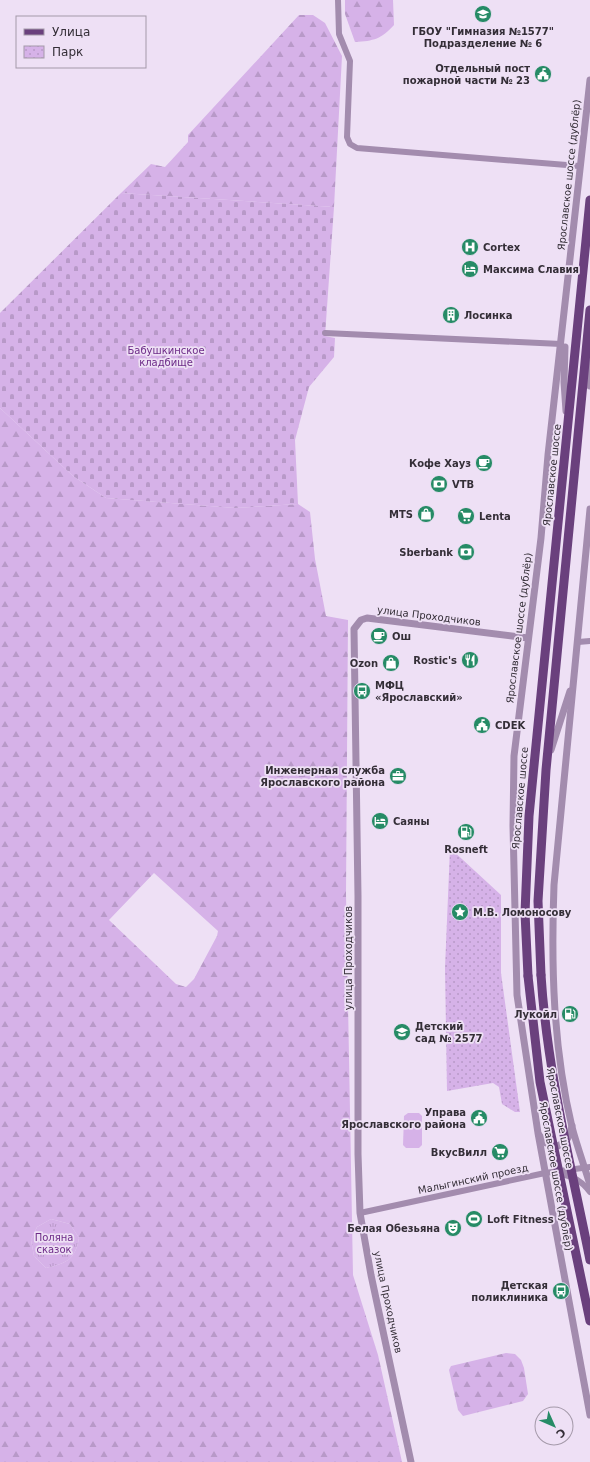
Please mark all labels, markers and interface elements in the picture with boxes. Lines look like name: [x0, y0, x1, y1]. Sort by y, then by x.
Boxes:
school or university icon: ГБОУ "Гимназия №1577" Подразделение № 6: [473, 4, 493, 24]
legend: [16, 16, 146, 68]
text: Улица: [52, 25, 90, 39]
place label: ГБОУ "Гимназия №1577" Подразделение № 6: [412, 26, 554, 49]
text: Парк: [52, 45, 83, 59]
place label: Отдельный пост пожарной части № 23: [403, 63, 530, 86]
public building icon: Отдельный пост пожарной части № 23: [533, 64, 553, 84]
street label: Ярославское шоссе (дублёр): [556, 99, 582, 251]
hospital icon: Cortex: [460, 237, 480, 257]
place label: Cortex: [483, 242, 521, 253]
hotel icon: Максима Славия: [460, 259, 480, 279]
place label: Максима Славия: [483, 264, 579, 275]
building icon: Лосинка: [441, 305, 461, 325]
place label: Лосинка: [464, 310, 513, 321]
park label: Бабушкинское кладбище: [127, 345, 205, 368]
street label: Ярославское шоссе: [541, 423, 563, 527]
cafe icon: Кофе Хауз: [474, 453, 494, 473]
place label: Кофе Хауз: [409, 458, 471, 469]
bank icon: VTB: [429, 474, 449, 494]
place label: VTB: [452, 479, 474, 490]
shop icon: MTS: [416, 504, 436, 524]
supermarket icon: Lenta: [456, 506, 476, 526]
place label: MTS: [389, 509, 413, 520]
place label: Lenta: [479, 511, 511, 522]
bank icon: Sberbank: [456, 542, 476, 562]
place label: Sberbank: [399, 547, 453, 558]
street label: Ярославское шоссе (дублёр): [504, 552, 534, 704]
street label: улица Проходчиков: [377, 604, 482, 628]
cafe icon: Ош: [369, 626, 389, 646]
place label: Ош: [392, 631, 411, 642]
restaurant icon: Rostic's: [460, 650, 480, 670]
shop icon: Ozon: [381, 653, 401, 673]
place label: Rostic's: [413, 655, 457, 666]
place label: Ozon: [350, 658, 378, 669]
place label: МФЦ «Ярославский»: [375, 680, 463, 703]
bus stop icon: МФЦ «Ярославский»: [352, 681, 372, 701]
public building icon: CDEK: [472, 715, 492, 735]
place label: CDEK: [495, 720, 526, 731]
street label: Ярославское шоссе: [510, 746, 530, 850]
place label: Инженерная служба Ярославского района: [260, 765, 385, 788]
office icon: Инженерная служба Ярославского района: [388, 766, 408, 786]
hotel icon: Саяны: [370, 811, 390, 831]
place label: Саяны: [393, 816, 429, 827]
fuel station icon: Rosneft: [456, 822, 476, 842]
place label: Rosneft: [444, 844, 488, 855]
place icon: М.В. Ломоносову: [450, 902, 470, 922]
street label: улица Проходчиков: [343, 906, 354, 1010]
place label: М.В. Ломоносову: [473, 907, 572, 918]
fuel station icon: Лукойл: [560, 1004, 580, 1024]
place label: Лукойл: [514, 1009, 557, 1020]
place label: Детский сад № 2577: [415, 1021, 483, 1044]
school or university icon: Детский сад № 2577: [392, 1022, 412, 1042]
street label: Ярославское шоссе: [545, 1067, 575, 1169]
street label: Ярославское шоссе (дублёр): [537, 1100, 575, 1252]
place label: Управа Ярославского района: [341, 1107, 466, 1130]
public building icon: Управа Ярославского района: [469, 1108, 489, 1128]
supermarket icon: ВкусВилл: [490, 1142, 510, 1162]
place label: ВкусВилл: [431, 1147, 487, 1158]
street label: Малыгинский проезд: [417, 1162, 529, 1196]
sports icon: Loft Fitness: [464, 1209, 484, 1229]
place label: Loft Fitness: [487, 1214, 554, 1225]
theatre icon: Белая Обезьяна: [443, 1218, 463, 1238]
place label: Белая Обезьяна: [347, 1223, 440, 1234]
park label: Поляна сказок: [35, 1232, 73, 1255]
street label: улица Проходчиков: [372, 1250, 404, 1354]
place label: Детская поликлиника: [471, 1280, 548, 1303]
bus stop icon: Детская поликлиника: [551, 1281, 571, 1301]
north arrow: [534, 1406, 574, 1446]
text: С: [553, 1425, 568, 1440]

